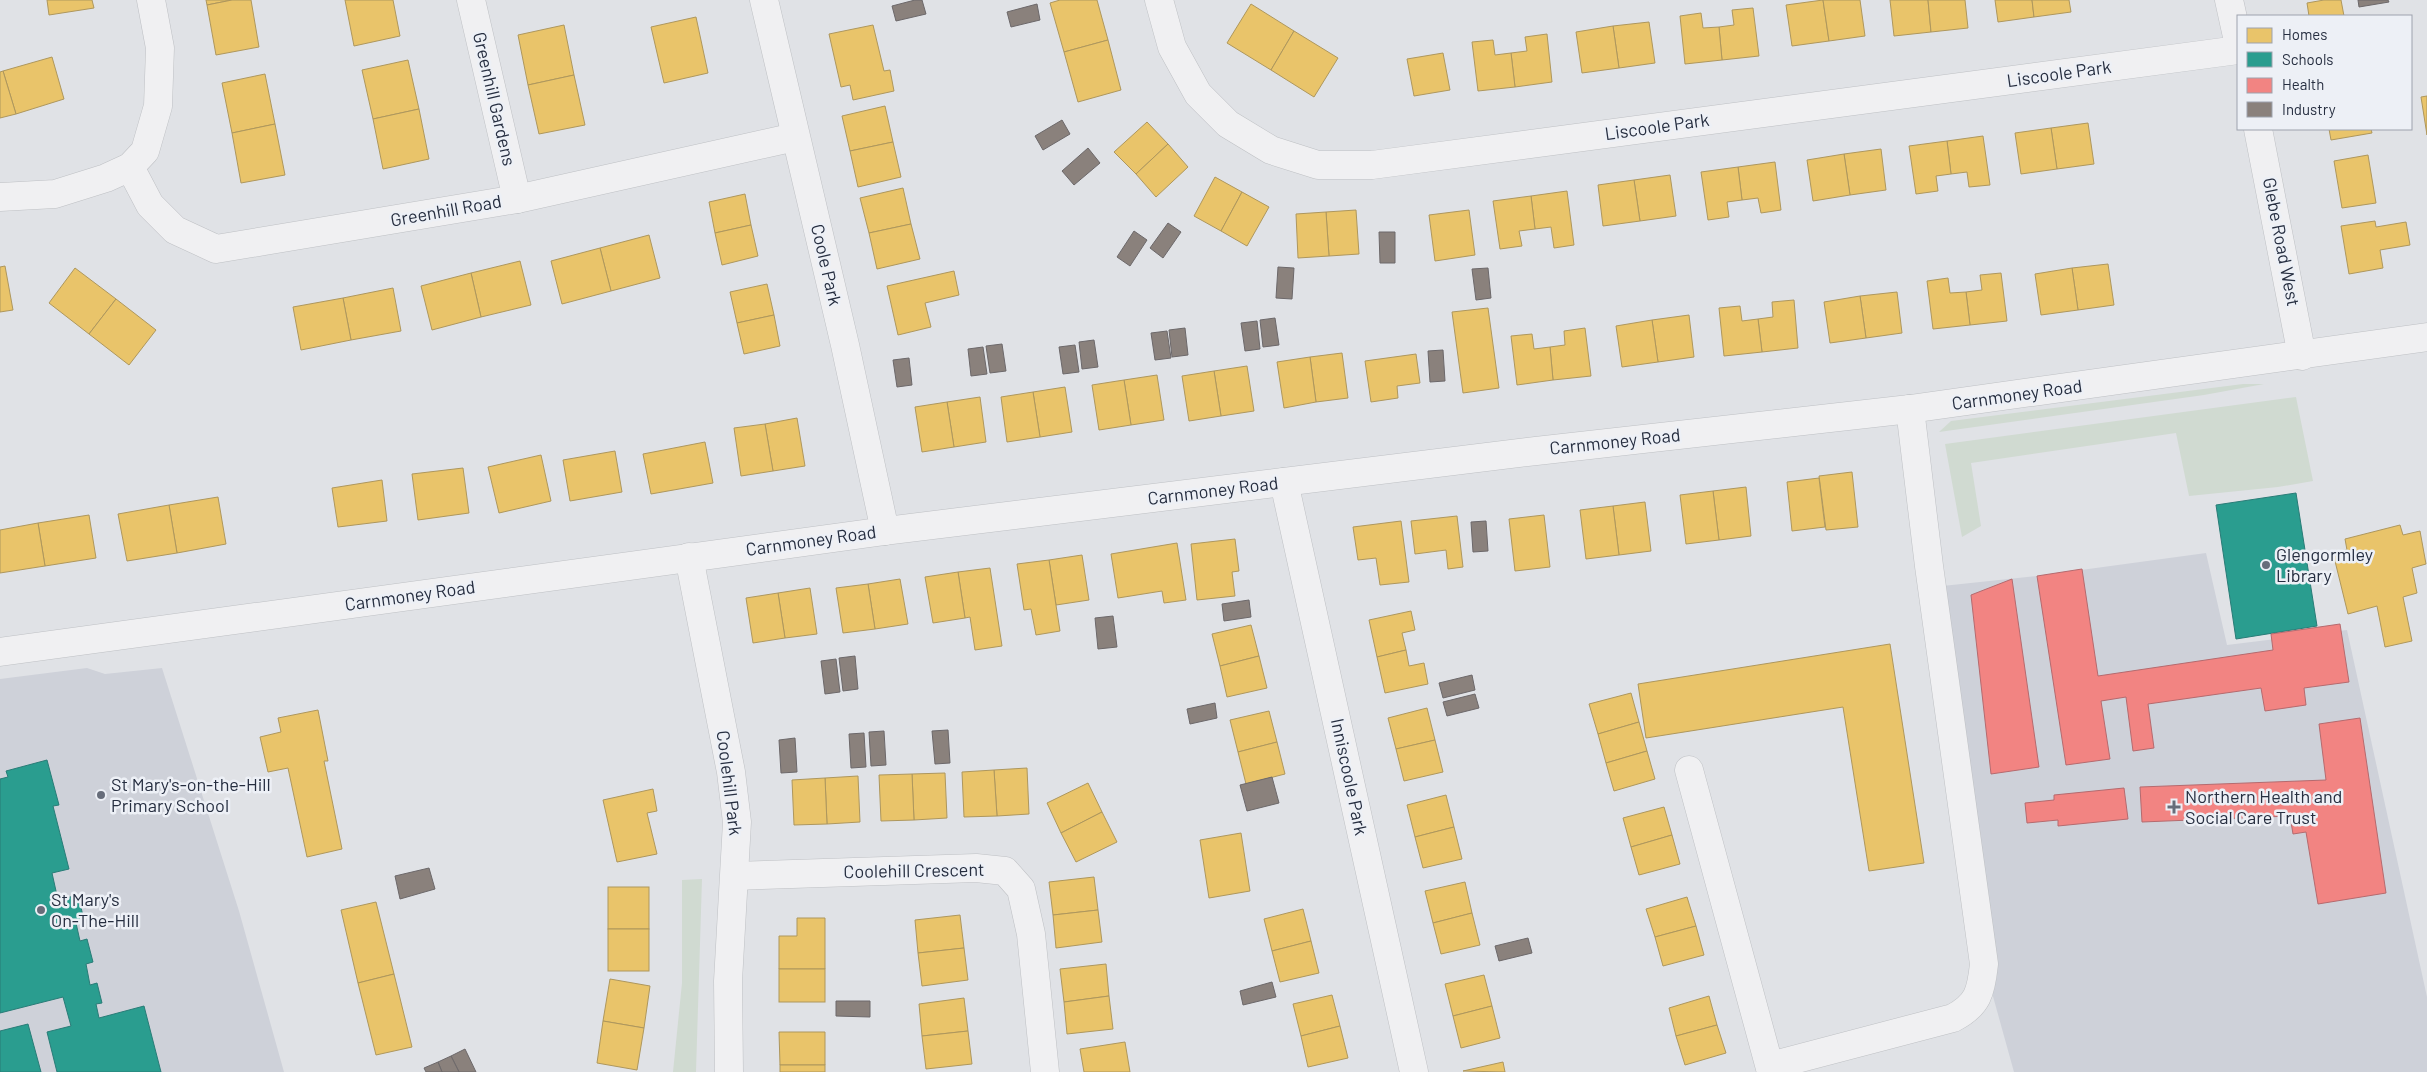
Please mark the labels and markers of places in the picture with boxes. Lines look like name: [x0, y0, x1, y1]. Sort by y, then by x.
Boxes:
place label: Glengormley Library: [2276, 543, 2373, 586]
marker: Glengormley Library: [2260, 559, 2272, 571]
place label: St Mary's-on-the-Hill Primary School: [111, 773, 271, 816]
place label: Northern Health and Social Care Trust: [2185, 785, 2342, 828]
marker: St Mary's-on-the-Hill Primary School: [95, 789, 107, 801]
marker: Northern Health and Social Care Trust: [2167, 800, 2181, 814]
place label: St Mary's On-The-Hill: [51, 888, 139, 931]
marker: St Mary's On-The-Hill: [35, 904, 47, 916]

